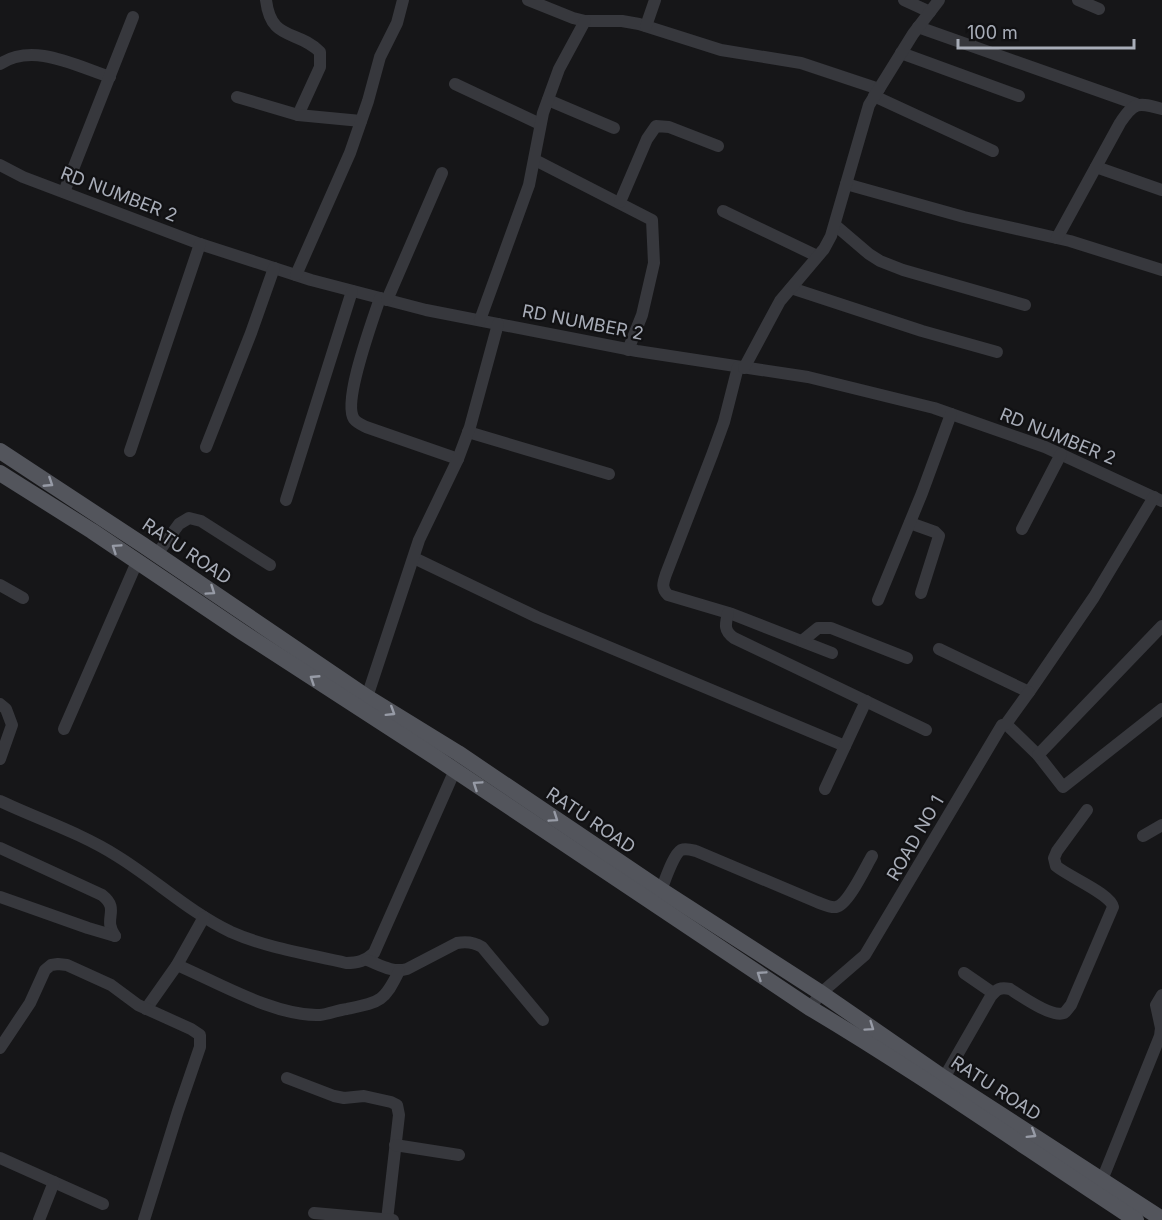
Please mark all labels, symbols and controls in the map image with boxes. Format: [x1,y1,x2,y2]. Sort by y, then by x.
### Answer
scale bar [958,12,1134,50]
text: 100 m [967,22,1018,43]
street label: RD NUMBER 2 [58,162,180,226]
street label: RD NUMBER 2 [521,300,645,344]
street label: RD NUMBER 2 [997,403,1119,469]
one-way arrow [42,476,53,487]
street label: RATU ROAD [139,514,235,588]
one-way arrow [112,543,122,555]
one-way arrow [205,584,216,595]
one-way arrow [309,675,320,686]
one-way arrow [385,704,395,716]
one-way arrow [473,781,484,792]
street label: RATU ROAD [543,783,639,857]
street label: ROAD NO 1 [882,792,948,884]
one-way arrow [547,811,558,822]
one-way arrow [757,971,768,982]
one-way arrow [863,1020,874,1031]
street label: RATU ROAD [947,1051,1045,1125]
one-way arrow [1025,1127,1036,1138]

